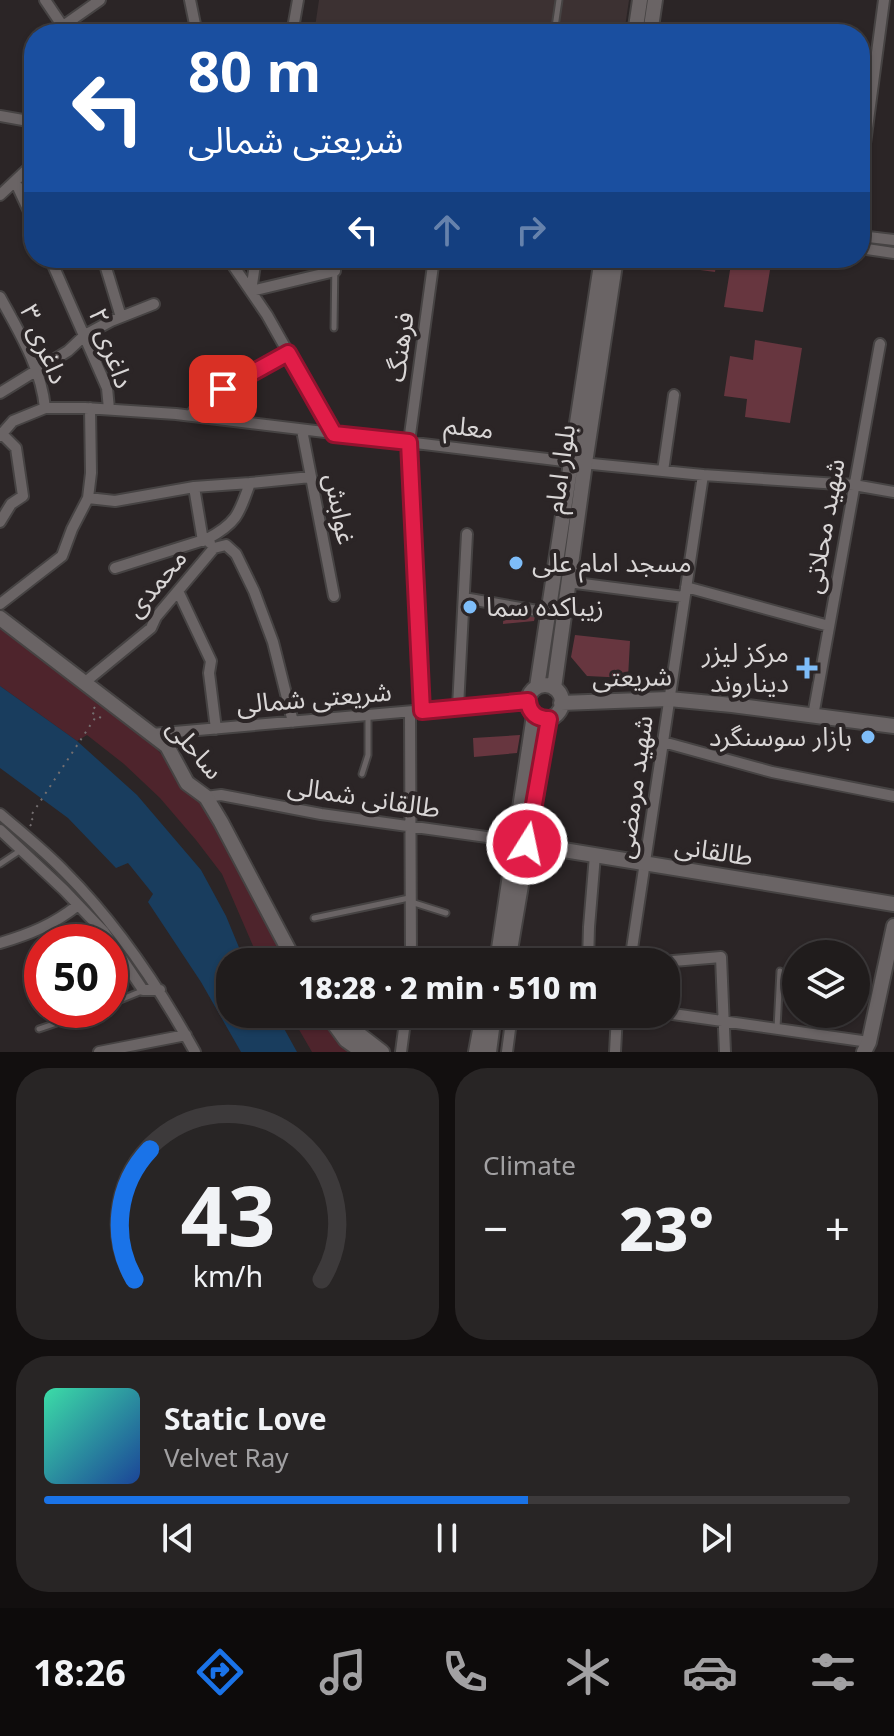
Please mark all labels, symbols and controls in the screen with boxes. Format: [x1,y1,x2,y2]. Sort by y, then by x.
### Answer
text: 80 m [188,32,321,108]
icon: left [56,56,160,160]
text: شریعتی شمالی [188,115,404,164]
icon: left [341,208,385,252]
icon: ahead [425,208,469,252]
icon: right [509,208,553,252]
street label: داغری ۳ [12,298,78,389]
street label: داغری ۲ [81,302,143,393]
street label: فرهنگ [376,310,422,384]
pin [189,355,257,423]
icon: arrive [201,367,245,411]
street label: معلم [442,405,496,450]
street label: بلوار امام [535,422,586,516]
street label: شهید محلاتی [793,455,853,596]
street label: غوابش [316,470,365,547]
street label: محمدی [116,541,194,624]
place label: مسجد امام علی [532,544,692,583]
marker: مسجد امام علی [507,554,525,572]
place label: زیباکده سما [486,588,604,624]
marker: زیباکده سما [461,598,479,616]
place label: مرکز لیزر دیناروند [701,634,789,700]
street label: شریعتی [592,657,672,695]
marker: مرکز لیزر دیناروند [796,657,818,679]
street label: شریعتی شمالی [235,672,393,722]
street label: ساحلی [159,710,232,787]
street label: شهید مرمضی [605,713,661,861]
place label: بازار سوسنگرد [709,718,852,754]
marker: بازار سوسنگرد [859,728,877,746]
street label: طالقانی شمالی [285,766,443,826]
position arrow [485,802,569,886]
street label: طالقانی [673,826,756,874]
speed limit sign: 50 [24,924,128,1028]
map controls [782,940,870,1028]
button: layers [782,940,870,1028]
text: 18:28 · 2 min · 510 m [298,967,598,1008]
text: Climate [483,1147,576,1183]
text: 43 [180,1157,275,1270]
text: 23° [619,1187,714,1269]
text: − [483,1198,508,1258]
text: + [825,1198,850,1258]
text: km/h [192,1256,263,1295]
text: Static Love [164,1398,327,1439]
text: Velvet Ray [164,1439,289,1475]
icon: previous [156,1516,200,1560]
icon: pause [425,1516,469,1560]
icon: next [694,1516,738,1560]
icon: directions [192,1644,248,1700]
icon: music [315,1644,371,1700]
icon: phone [437,1644,493,1700]
icon: climate [560,1644,616,1700]
icon: car [682,1644,738,1700]
icon: filters [805,1644,861,1700]
text: 18:26 [33,1648,126,1697]

